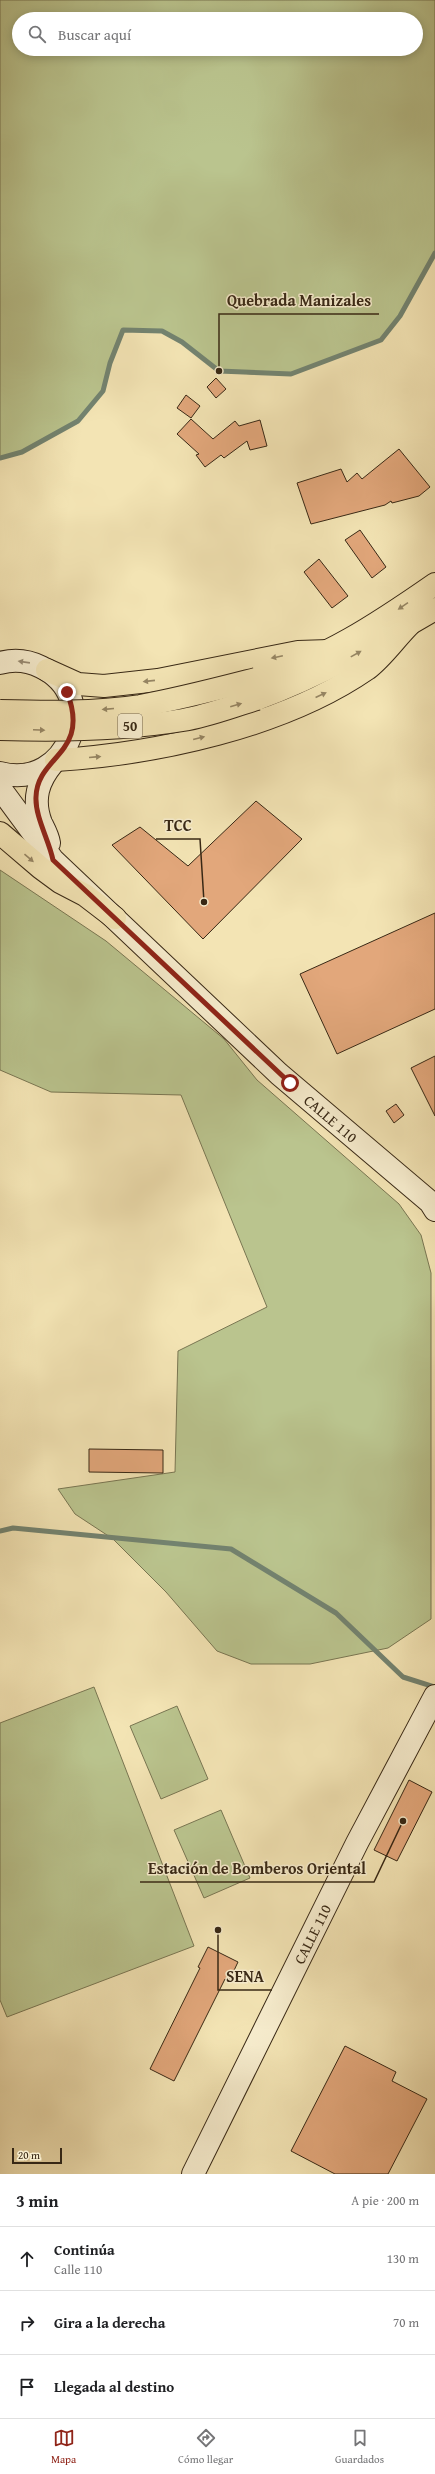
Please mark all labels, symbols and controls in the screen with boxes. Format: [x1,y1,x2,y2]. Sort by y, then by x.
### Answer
search box [12,12,423,56]
icon: search [26,23,48,45]
text: Buscar aquí [58,24,131,45]
callout: Quebrada Manizales [219,286,379,314]
text: Quebrada Manizales [227,288,371,312]
one-way arrow [397,603,409,610]
one-way arrow [350,651,362,658]
one-way arrow [270,654,283,660]
one-way arrow [18,659,30,665]
one-way arrow [143,678,155,684]
route end [58,683,76,701]
one-way arrow [315,692,326,698]
one-way arrow [231,702,243,708]
one-way arrow [102,706,114,712]
road number: 50 [118,714,142,738]
one-way arrow [33,727,45,734]
one-way arrow [192,735,205,741]
one-way arrow [89,754,101,761]
callout: TCC [156,811,200,839]
text: TCC [164,813,192,837]
one-way arrow [24,854,35,863]
route start [281,1074,299,1092]
street label: CALLE 110 [300,1089,362,1147]
callout: Estación de Bomberos Oriental [140,1854,374,1882]
text: Estación de Bomberos Oriental [148,1856,366,1880]
street label: CALLE 110 [288,1900,336,1967]
callout: SENA [218,1962,272,1990]
text: SENA [226,1964,265,1988]
scale bar [12,2146,62,2165]
text: 20 m [18,2147,40,2163]
text: 3 min [16,2188,58,2213]
text: A pie · 200 m [351,2191,419,2210]
text: Continúa [54,2239,115,2260]
icon: ahead [16,2248,38,2270]
text: 130 m [387,2249,419,2268]
text: Calle 110 [54,2260,102,2279]
icon: right [16,2312,38,2334]
text: Gira a la derecha [54,2312,165,2333]
text: 70 m [393,2313,419,2332]
icon: arrive [16,2376,38,2398]
text: Llegada al destino [54,2376,174,2397]
tab: Mapa [51,2427,76,2467]
tab: Cómo llegar [178,2427,233,2467]
tab: Guardados [335,2427,384,2467]

